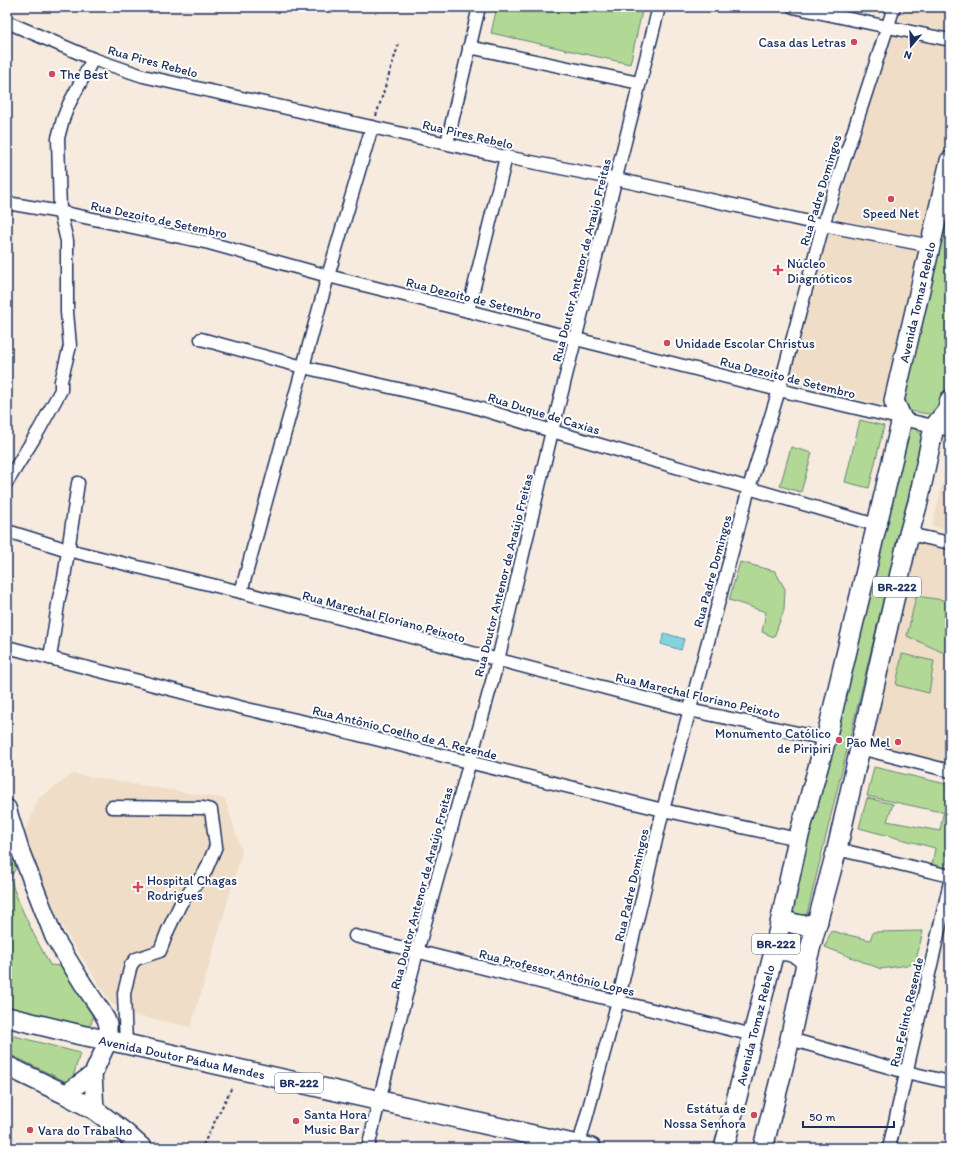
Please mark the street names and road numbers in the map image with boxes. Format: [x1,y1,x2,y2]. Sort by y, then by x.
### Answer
street label: Rua Pires Rebelo [106,42,200,81]
street label: Rua Pires Rebelo [421,117,515,152]
street label: Rua Padre Domingos [796,133,845,248]
street label: Rua Doutor Antenor de Araújo Freitas [549,157,614,363]
street label: Rua Dezoito de Setembro [89,198,229,241]
street label: Avenida Tomaz Rebelo [896,240,939,364]
street label: Rua Dezoito de Setembro [405,274,543,323]
street label: Rua Dezoito de Setembro [719,353,857,402]
street label: Rua Duque de Caxias [486,389,602,438]
street label: Rua Doutor Antenor de Araújo Freitas [471,472,536,678]
street label: Rua Padre Domingos [690,513,735,629]
road number: BR-222 [873,577,921,597]
street label: Rua Marechal Floriano Peixoto [301,587,467,646]
street label: Rua Marechal Floriano Peixoto [614,669,782,722]
street label: Rua Antônio Coelho de A. Rezende [311,702,499,763]
street label: Rua Doutor Antenor de Araújo Freitas [387,785,456,991]
street label: Rua Padre Domingos [611,827,652,943]
road number: BR-222 [752,934,800,954]
street label: Rua Professor Antônio Lopes [478,946,636,999]
street label: Rua Felinto Resende [887,956,926,1068]
street label: Avenida Tomaz Rebelo [733,963,778,1087]
street label: Avenida Doutor Pádua Mendes [97,1033,266,1082]
road number: BR-222 [275,1073,323,1093]

